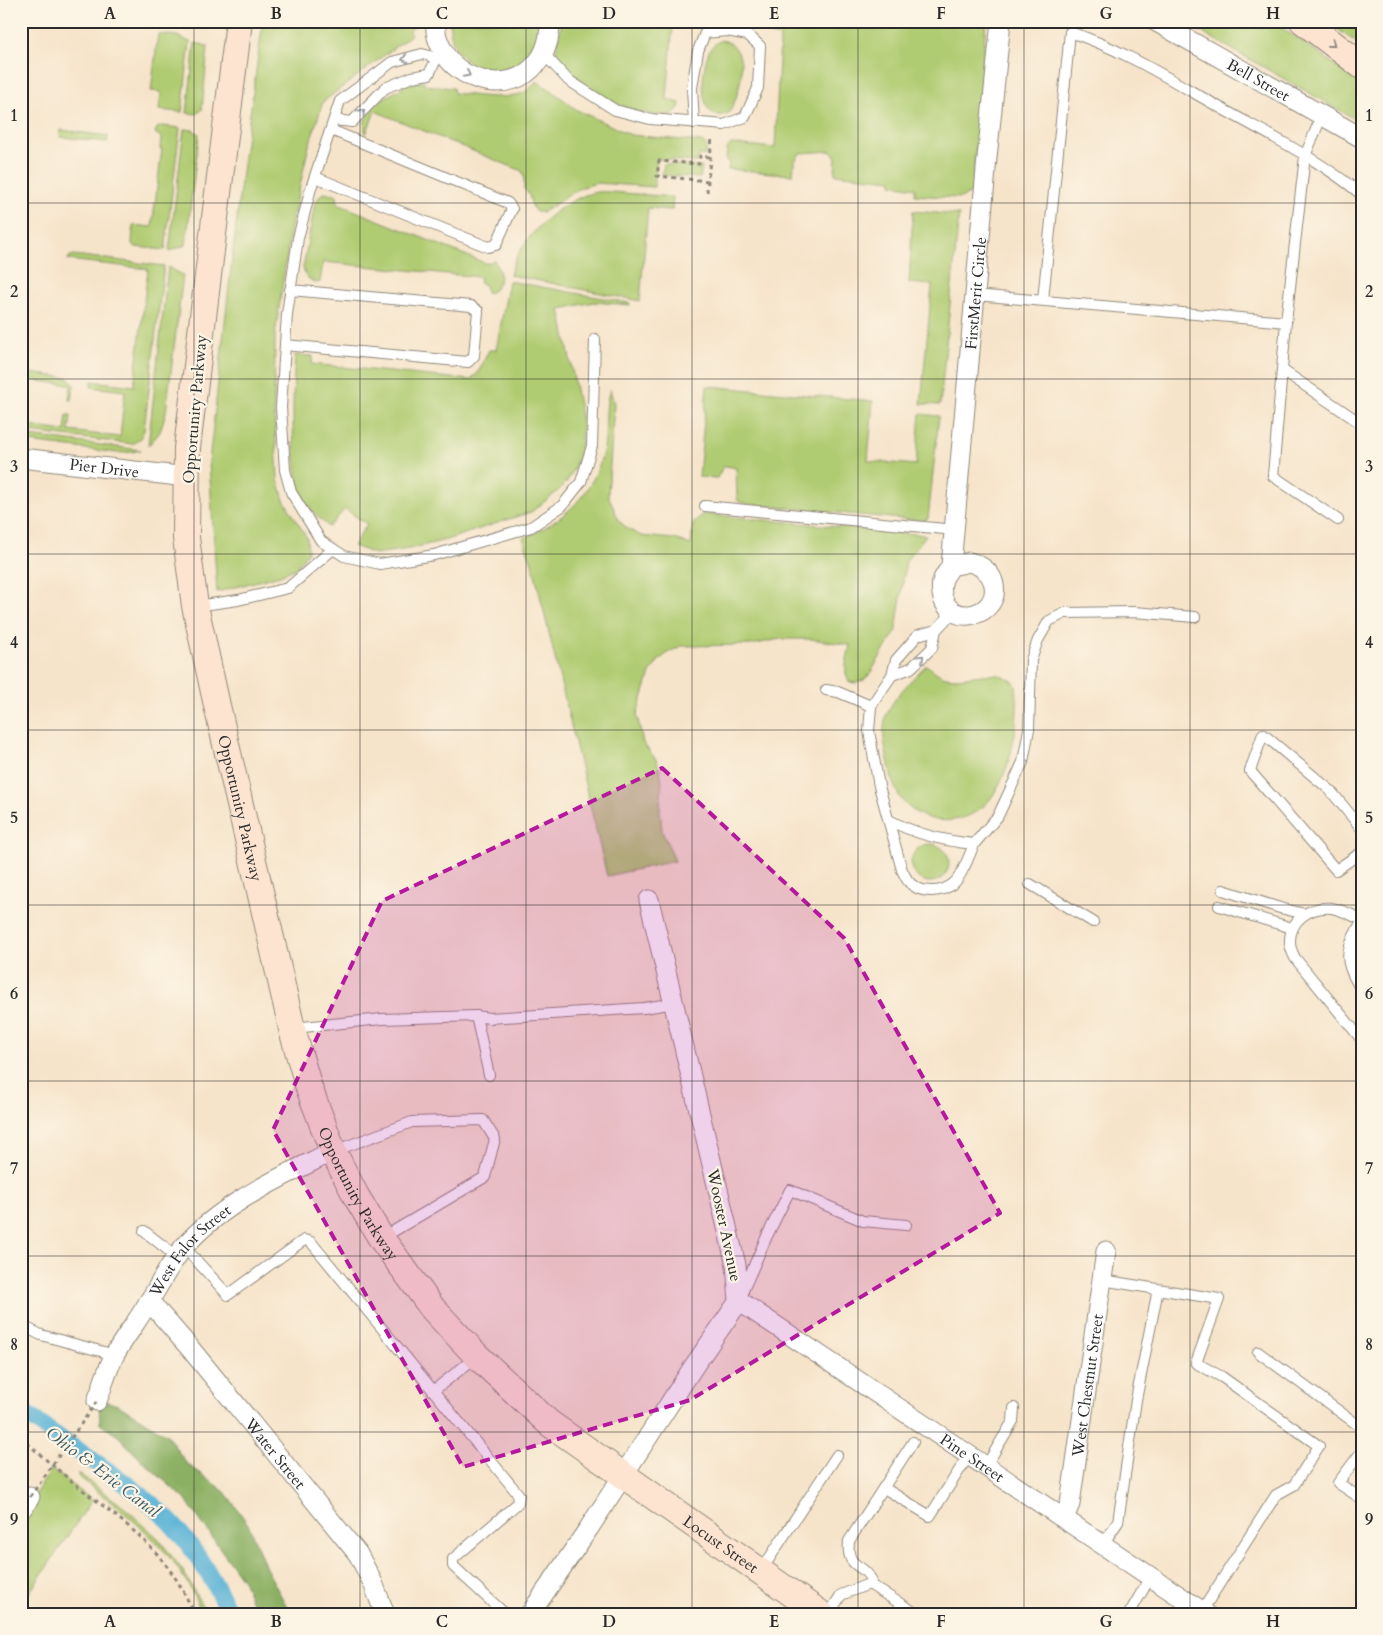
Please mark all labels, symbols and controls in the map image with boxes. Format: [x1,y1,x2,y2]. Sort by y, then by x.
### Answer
text: A [104,3,116,25]
text: B [270,3,282,25]
text: C [436,3,448,25]
text: D [602,3,616,25]
text: E [769,3,779,25]
text: F [936,3,946,25]
text: G [1099,3,1113,25]
text: H [1266,3,1280,25]
one-way arrow [1326,38,1335,46]
one-way arrow [401,53,410,63]
street label: Bell Street [1223,54,1294,107]
one-way arrow [462,68,471,78]
text: 1 [10,105,18,127]
text: 1 [1365,105,1373,127]
one-way arrow [356,108,365,117]
street label: FirstMerit Circle [960,236,992,350]
text: 2 [10,281,18,303]
text: 2 [1365,281,1373,303]
street label: Opportunity Parkway [178,333,213,485]
street label: Pier Drive [68,454,140,483]
text: 3 [10,456,18,478]
text: 3 [1365,456,1373,478]
text: 4 [10,632,18,654]
text: 4 [1365,632,1373,654]
one-way arrow [915,655,924,664]
street label: Opportunity Parkway [212,733,268,884]
text: 5 [10,807,18,829]
text: 5 [1365,807,1373,829]
text: 6 [10,983,18,1005]
text: 6 [1365,983,1373,1005]
street label: Opportunity Parkway [313,1124,404,1266]
text: 7 [10,1158,18,1180]
text: 7 [1365,1158,1373,1180]
street label: Wooster Avenue [701,1166,747,1284]
street label: West Falor Street [144,1199,236,1302]
street label: West Chestnut Street [1067,1313,1109,1459]
text: 8 [10,1334,18,1356]
text: 8 [1365,1334,1373,1356]
street label: Water Street [239,1413,310,1494]
water label: Ohio & Erie Canal [40,1421,166,1524]
street label: Pine Street [935,1429,1008,1488]
text: 9 [10,1509,18,1531]
text: 9 [1365,1509,1373,1531]
street label: Locust Street [678,1510,763,1579]
text: A [104,1611,116,1633]
text: B [270,1611,282,1633]
text: C [436,1611,448,1633]
text: D [602,1611,616,1633]
text: E [769,1611,779,1633]
text: F [936,1611,946,1633]
text: G [1099,1611,1113,1633]
text: H [1266,1611,1280,1633]

